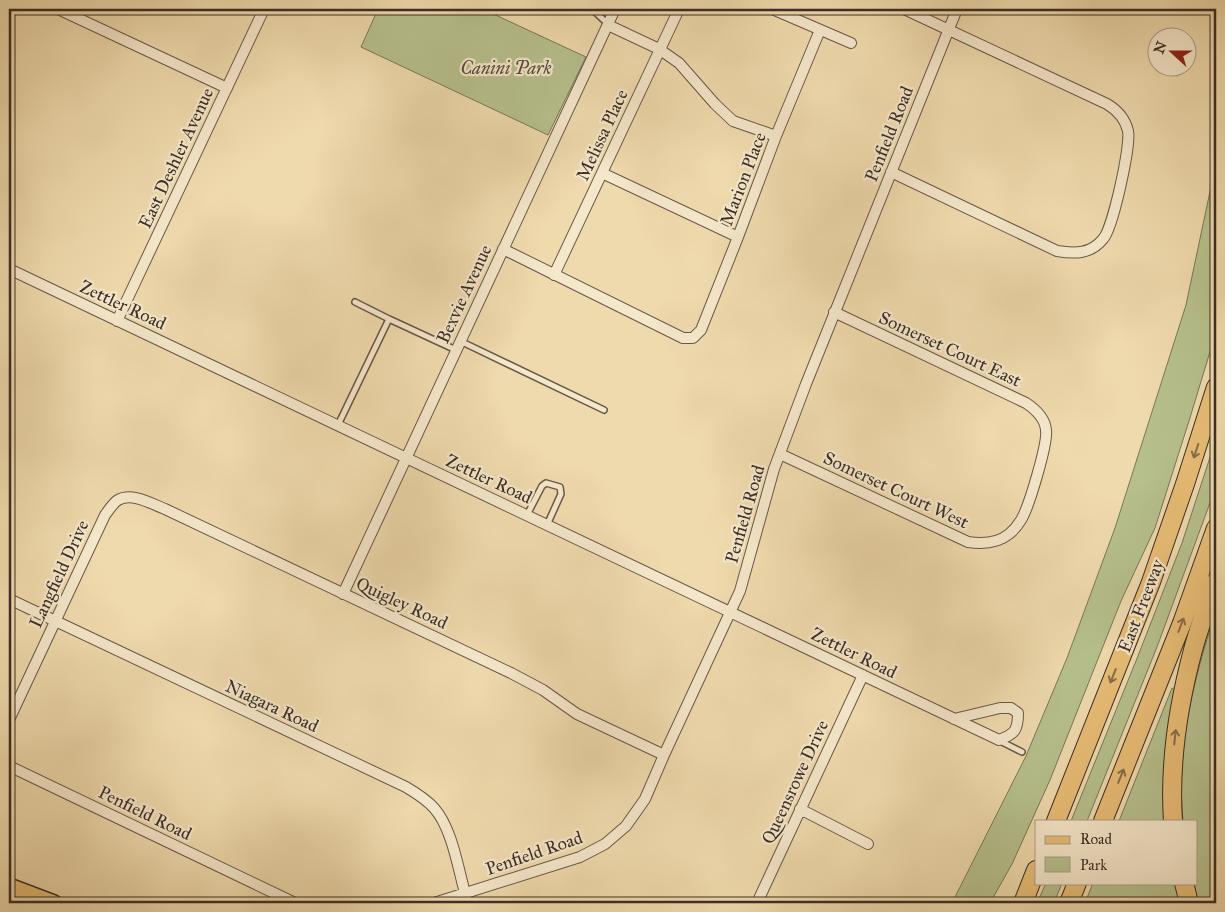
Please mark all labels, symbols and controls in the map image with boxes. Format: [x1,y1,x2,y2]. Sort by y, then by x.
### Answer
north arrow [1148,28,1198,78]
text: N [1150,39,1170,56]
park label: Canini Park [460,57,552,79]
street label: Penfield Road [860,83,918,185]
street label: East Deshler Avenue [134,84,218,232]
street label: Melissa Place [571,86,633,184]
street label: Marion Place [715,129,771,229]
street label: Bexvie Avenue [432,241,496,347]
street label: Zettler Road [76,275,170,335]
street label: Somerset Court East [875,306,1025,392]
one-way arrow [1191,442,1201,458]
street label: Somerset Court West [820,447,973,534]
street label: Zettler Road [442,449,536,509]
street label: Penfield Road [720,462,770,566]
street label: Langfield Drive [24,517,94,632]
street label: East Freeway [1113,556,1169,656]
street label: Quigley Road [352,572,451,635]
one-way arrow [1177,617,1186,633]
street label: Zettler Road [807,623,901,683]
one-way arrow [1108,668,1118,683]
street label: Niagara Road [221,675,322,738]
street label: Queensrowe Drive [757,717,833,847]
one-way arrow [1170,729,1180,745]
one-way arrow [1117,768,1126,784]
street label: Penfield Road [95,781,195,845]
legend [1035,820,1198,884]
street label: Penfield Road [483,826,585,880]
text: Road [1080,830,1112,848]
text: Park [1080,856,1107,874]

